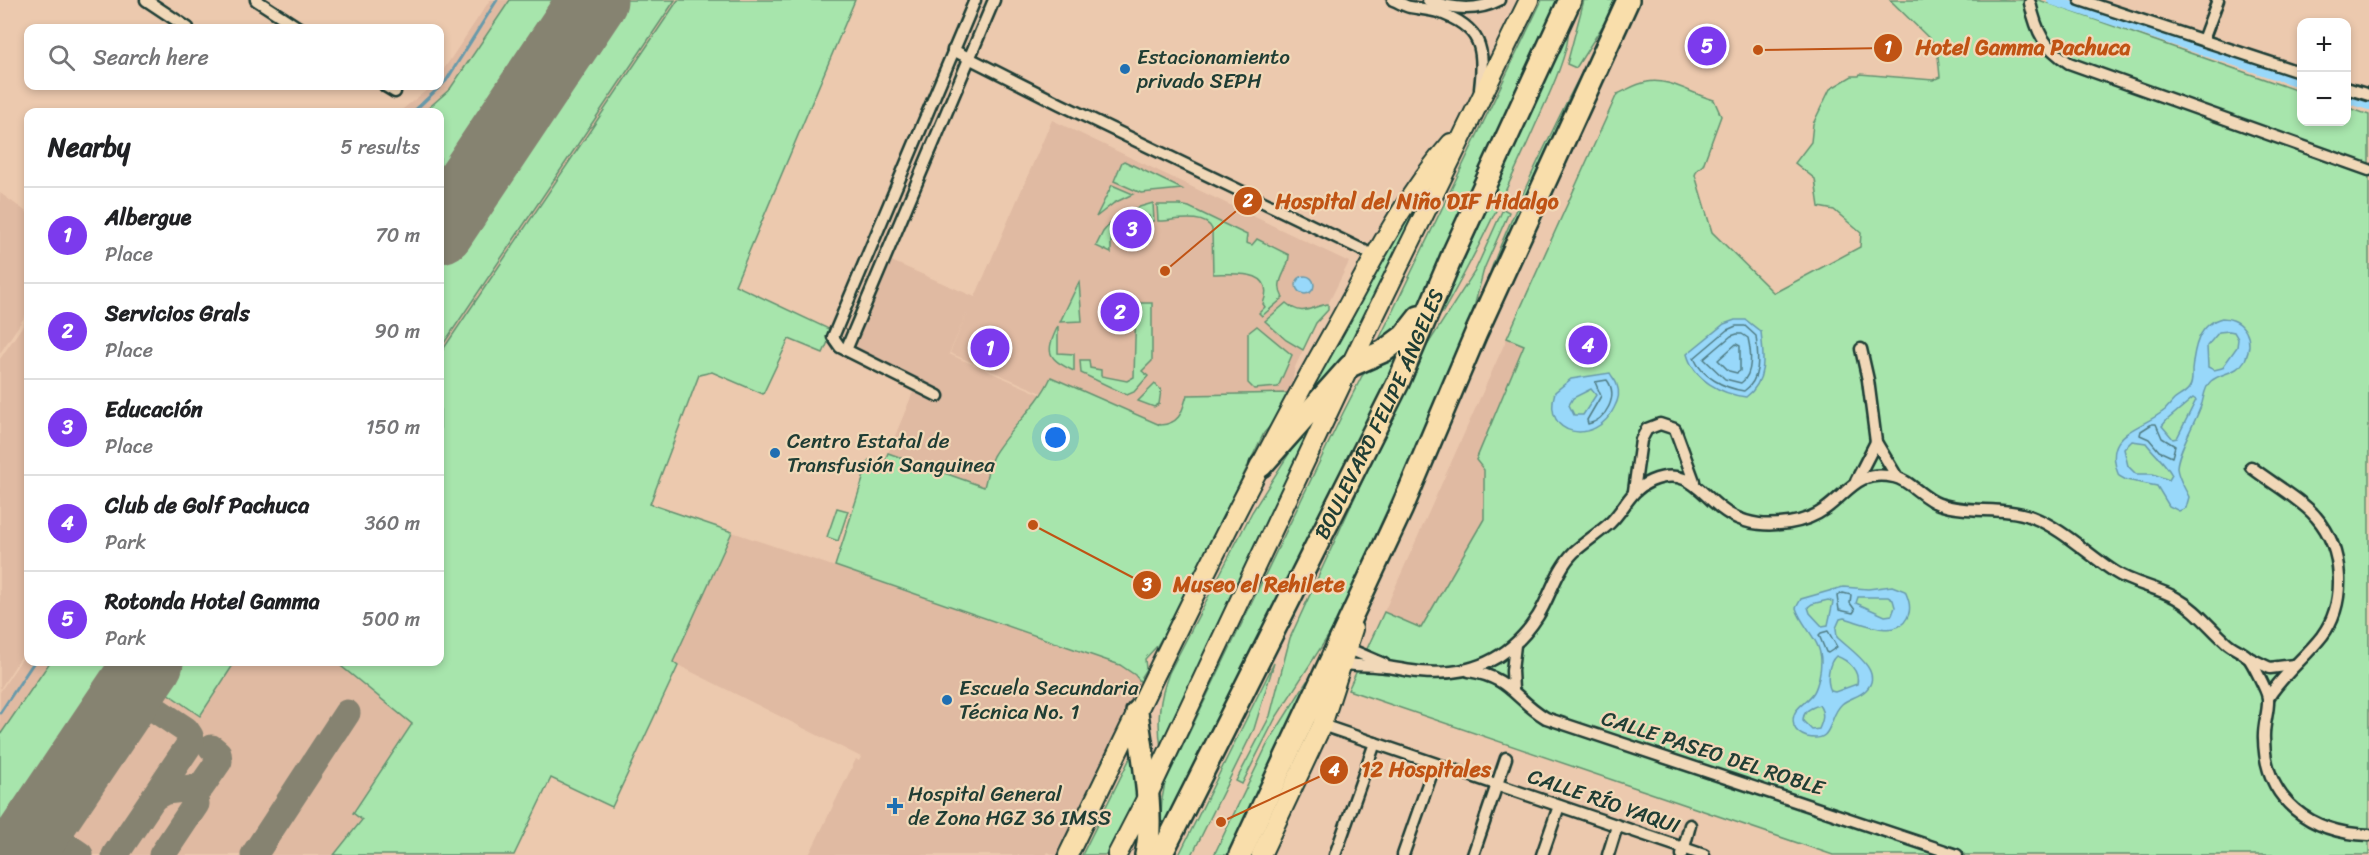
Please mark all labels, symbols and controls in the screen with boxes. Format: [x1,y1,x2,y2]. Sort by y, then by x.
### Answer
map controls [2297,18,2351,126]
button: + [2297,18,2351,72]
search box [24,24,444,90]
pin: 5 [1688,24,1726,68]
callout: Hotel Gamma Pachuca [1873,28,2143,68]
text: Hotel Gamma Pachuca [1915,28,2130,67]
text: 1 [1884,32,1892,64]
text: Search here [93,38,209,77]
place label: Estacionamiento privado SEPH [1136,38,1290,100]
icon: search [45,41,78,74]
marker: Estacionamiento privado SEPH [1118,62,1132,76]
button: − [2297,72,2351,126]
text: Nearby [48,124,130,170]
text: 5 results [341,130,420,165]
callout: Hospital del Niño DIF Hidalgo [1233,181,1570,221]
text: Hospital del Niño DIF Hidalgo [1274,182,1559,221]
text: 2 [1242,185,1254,217]
text: Albergue [105,198,191,237]
pin: 3 [1112,206,1152,252]
text: 1 [63,218,72,253]
text: 70 m [375,218,420,253]
text: Place [105,237,153,272]
street label: BOULEVARD FELIPE ÁNGELES [1303,283,1455,546]
pin: 2 [1100,290,1140,334]
text: Servicios Grals [105,294,250,333]
text: 2 [62,314,73,349]
text: 90 m [375,314,420,349]
pin: 4 [1568,322,1608,368]
pin: 1 [970,326,1010,370]
text: Place [105,333,153,368]
text: Educación [105,390,203,429]
text: 3 [62,410,73,445]
text: 150 m [366,410,420,445]
place label: Centro Estatal de Transfusión Sanguinea [787,422,995,484]
your location [1041,423,1070,452]
text: Place [105,429,153,464]
marker: Centro Estatal de Transfusión Sanguinea [768,446,782,460]
text: Club de Golf Pachuca [105,486,309,525]
text: 4 [61,506,74,541]
text: 360 m [364,506,420,541]
text: Park [105,525,146,560]
callout: Museo el Rehilete [1132,565,1356,605]
text: Museo el Rehilete [1172,565,1346,604]
text: 3 [1141,569,1152,601]
text: Rotonda Hotel Gamma [105,582,320,621]
text: 5 [61,602,74,637]
text: 500 m [362,602,420,637]
text: Park [105,621,146,656]
place label: Escuela Secundaria Técnica No. 1 [959,669,1139,731]
marker: Escuela Secundaria Técnica No. 1 [940,693,954,707]
street label: CALLE PASEO DEL ROBLE [1597,699,1831,807]
callout: 12 Hospitales [1319,750,1503,790]
text: 12 Hospitales [1361,750,1492,789]
text: 4 [1327,754,1340,786]
street label: CALLE RÍO YAQUI [1523,757,1686,845]
place label: Hospital General de Zona HGZ 36 IMSS [908,775,1111,837]
marker: Hospital General de Zona HGZ 36 IMSS [886,797,904,815]

